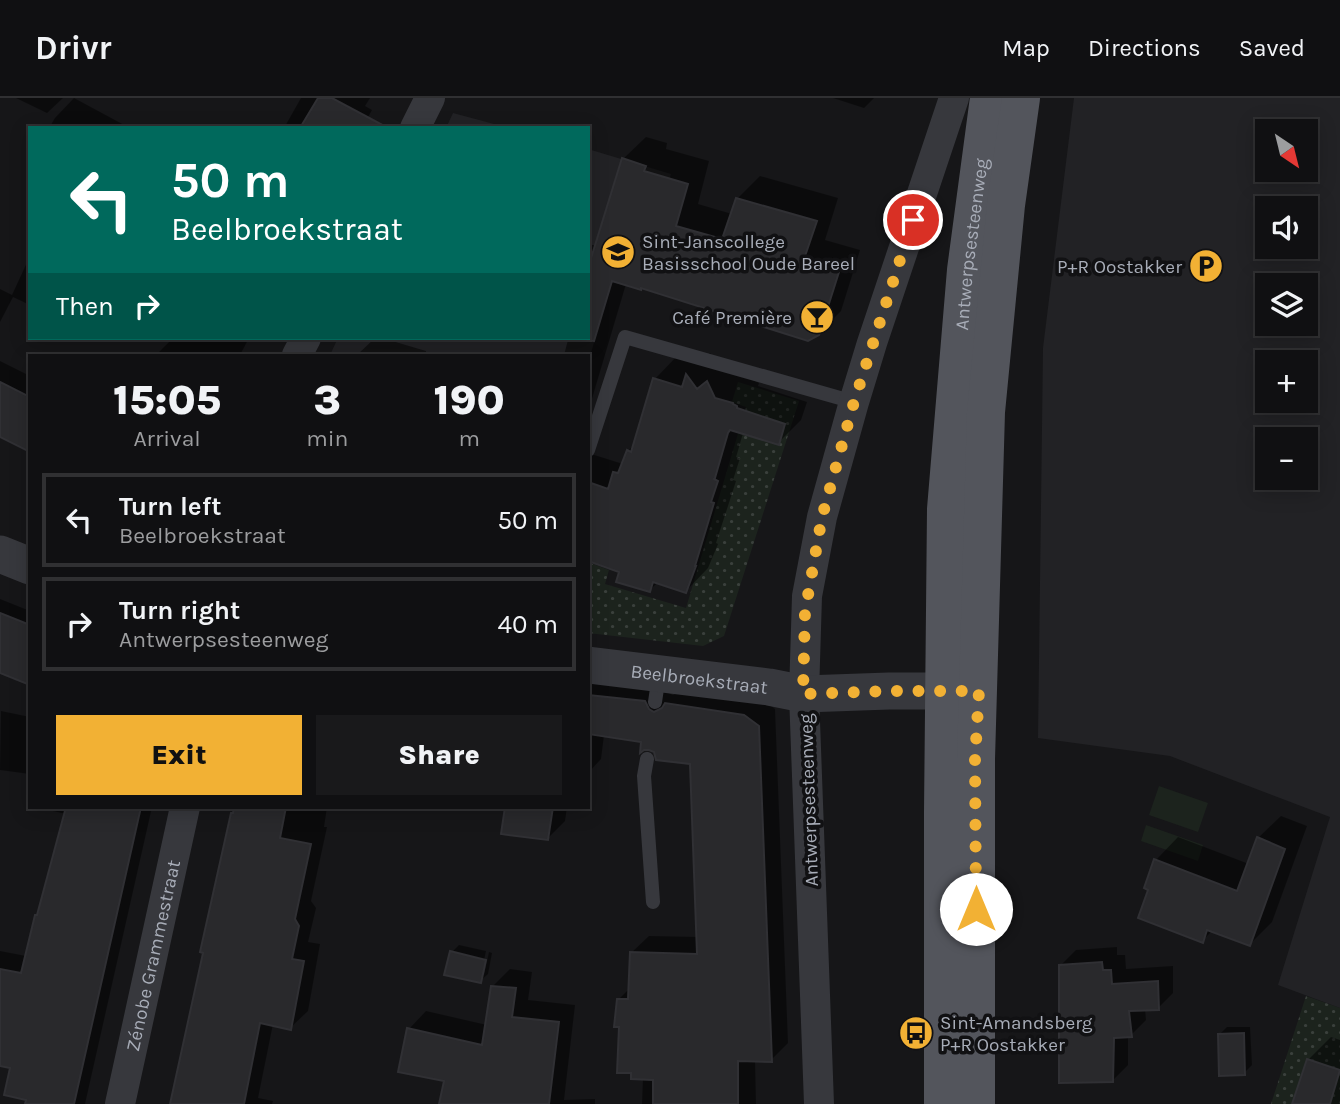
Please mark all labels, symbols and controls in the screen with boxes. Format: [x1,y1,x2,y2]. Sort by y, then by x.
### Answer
text: Drivr [35,29,112,67]
text: Map [1002,34,1050,62]
text: Directions [1088,34,1201,62]
text: Saved [1239,34,1305,62]
north arrow [1255,119,1318,182]
map controls [1255,119,1318,490]
text: 50 m [171,152,289,209]
icon: left [56,154,147,245]
street label: Antwerpsesteenweg [951,157,993,331]
pin [883,190,943,250]
button: sound [1255,196,1318,259]
icon: arrive [894,201,932,239]
text: Beelbroekstraat [171,211,403,248]
place label: Sint-Janscollege Basisschool Oude Bareel [642,231,855,275]
school or university icon: Sint-Janscollege Basisschool Oude Bareel [599,233,637,271]
parking icon: P+R Oostakker [1187,247,1225,285]
place label: P+R Oostakker [1057,256,1182,278]
button: layers [1255,273,1318,336]
icon: right [128,287,166,325]
text: Then [56,291,114,322]
bar icon: Café Première [798,298,836,336]
place label: Café Première [672,307,792,329]
button: + [1255,350,1318,413]
text: 15:05 [113,375,221,425]
text: 3 [314,375,341,425]
text: 190 [434,375,505,425]
text: Arrival [133,425,201,452]
text: min [306,425,348,452]
text: m [458,425,480,452]
button: − [1255,427,1318,490]
text: Turn left [119,491,221,522]
icon: left [60,501,98,539]
text: 50 m [497,505,558,536]
text: Beelbroekstraat [119,522,286,549]
text: Turn right [119,595,240,626]
icon: right [60,605,98,643]
text: 40 m [498,609,558,640]
text: Antwerpsesteenweg [119,626,329,653]
street label: Beelbroekstraat [629,660,769,699]
street label: Antwerpsesteenweg [795,713,823,887]
button: Exit [56,715,302,795]
button: Share [316,715,562,795]
street label: Zénobe Grammestraat [122,858,185,1054]
position arrow [939,872,1013,946]
place label: Sint-Amandsberg P+R Oostakker [940,1012,1093,1056]
bus stop icon: Sint-Amandsberg P+R Oostakker [897,1014,935,1052]

